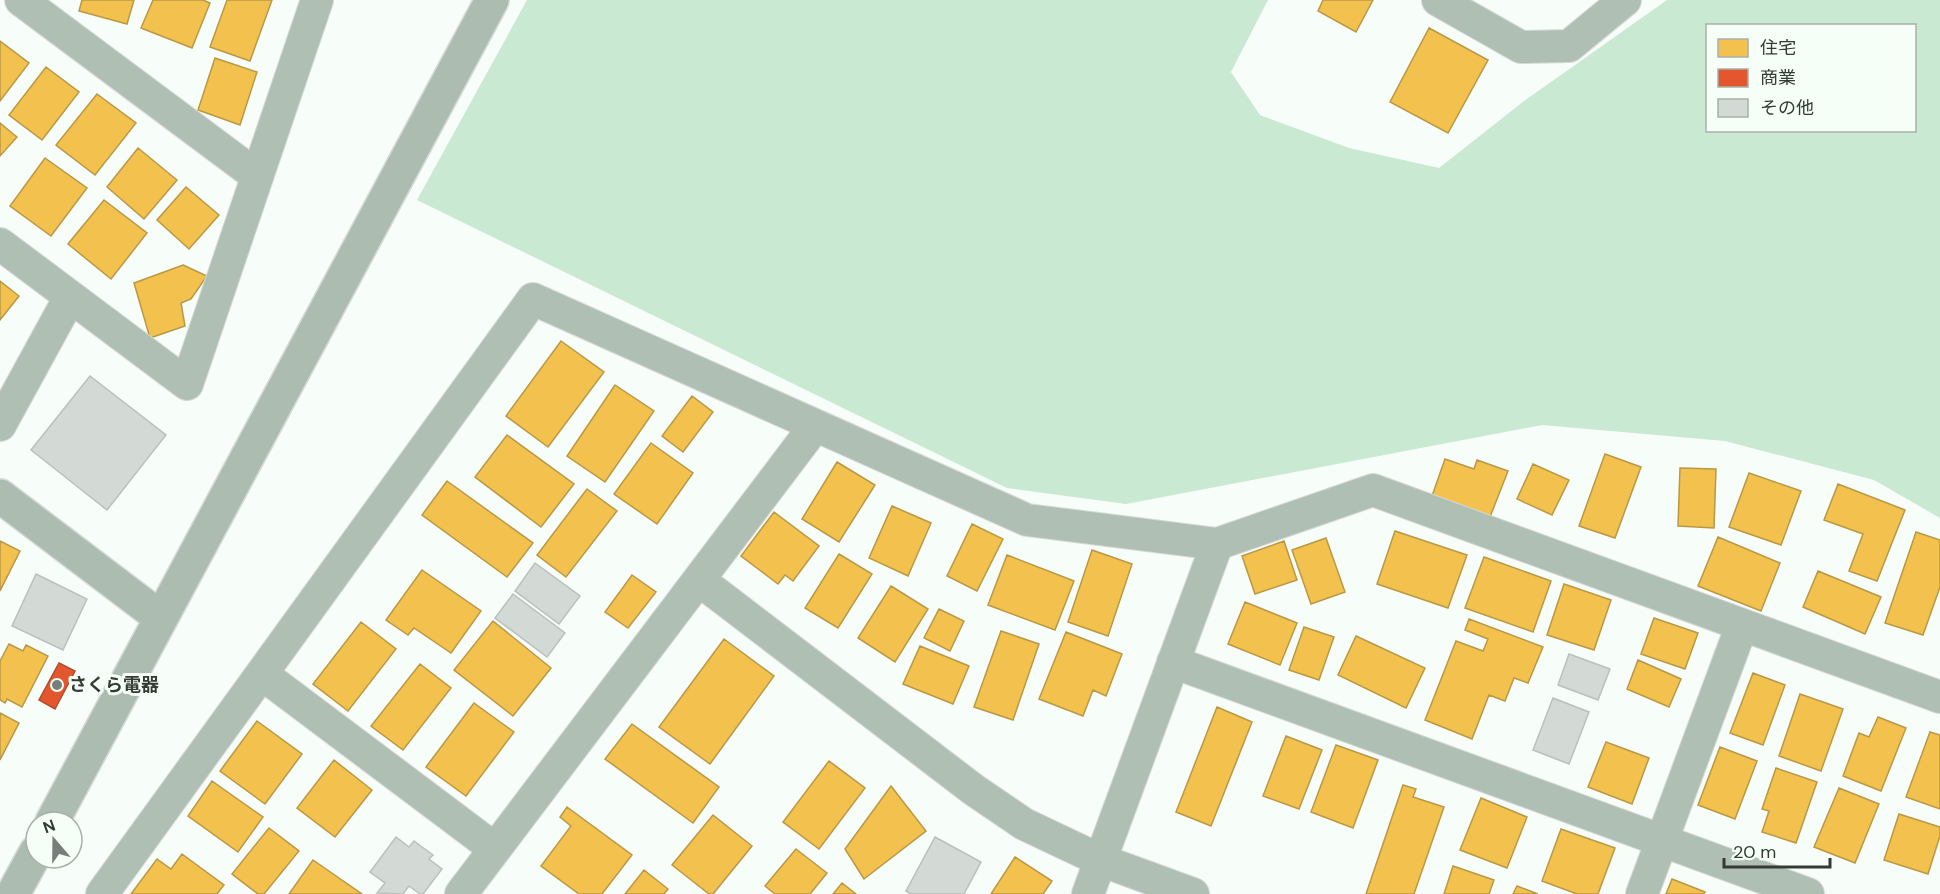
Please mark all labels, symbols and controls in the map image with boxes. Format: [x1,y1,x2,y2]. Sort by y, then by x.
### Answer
legend [1706,24,1916,132]
text: 住宅 [1760,36,1796,60]
text: 商業 [1760,66,1796,90]
text: その他 [1760,96,1814,120]
place label: さくら電器 [69,673,159,697]
marker: さくら電器 [50,678,64,692]
north arrow [24,810,84,870]
text: N [40,815,58,838]
scale bar [1724,831,1830,869]
text: 20 m [1733,840,1776,864]

